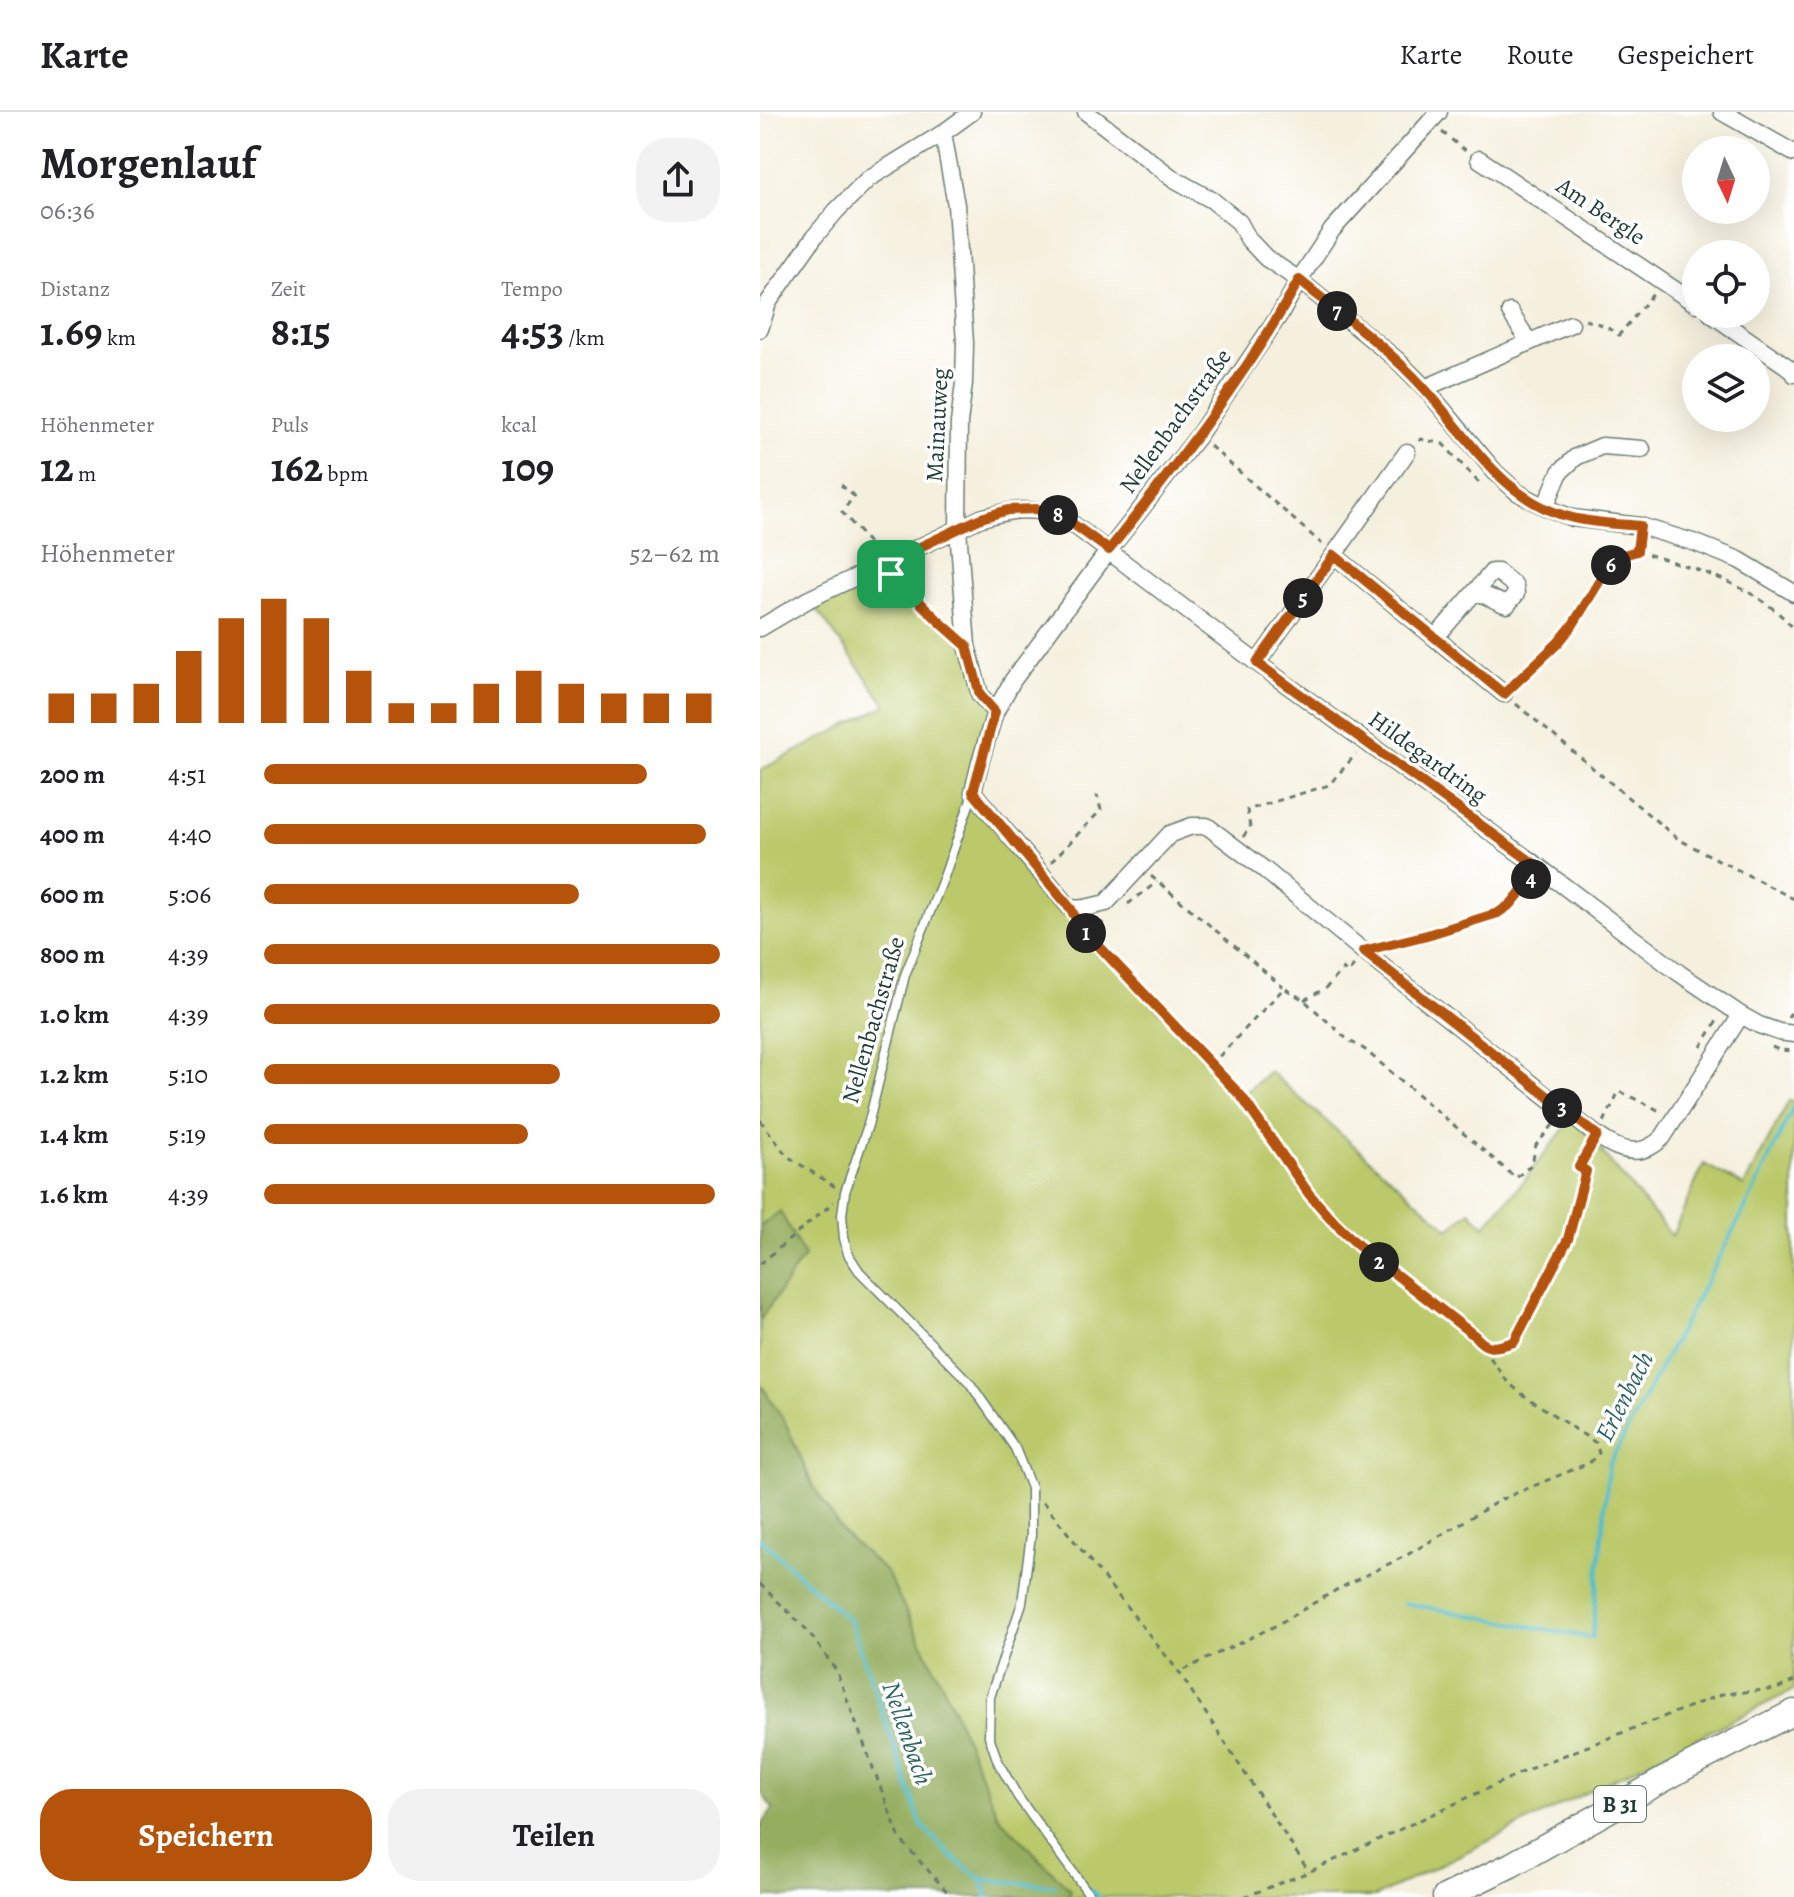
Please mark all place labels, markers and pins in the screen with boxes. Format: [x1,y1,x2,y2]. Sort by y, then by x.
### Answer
pin: 7 [1317,291,1357,331]
pin: 8 [1038,495,1078,535]
pin [857,540,925,608]
pin: 6 [1591,545,1631,585]
pin: 5 [1283,578,1323,618]
pin: 4 [1511,859,1551,899]
pin: 1 [1066,913,1106,953]
pin: 3 [1542,1088,1582,1128]
pin: 2 [1359,1242,1399,1282]

